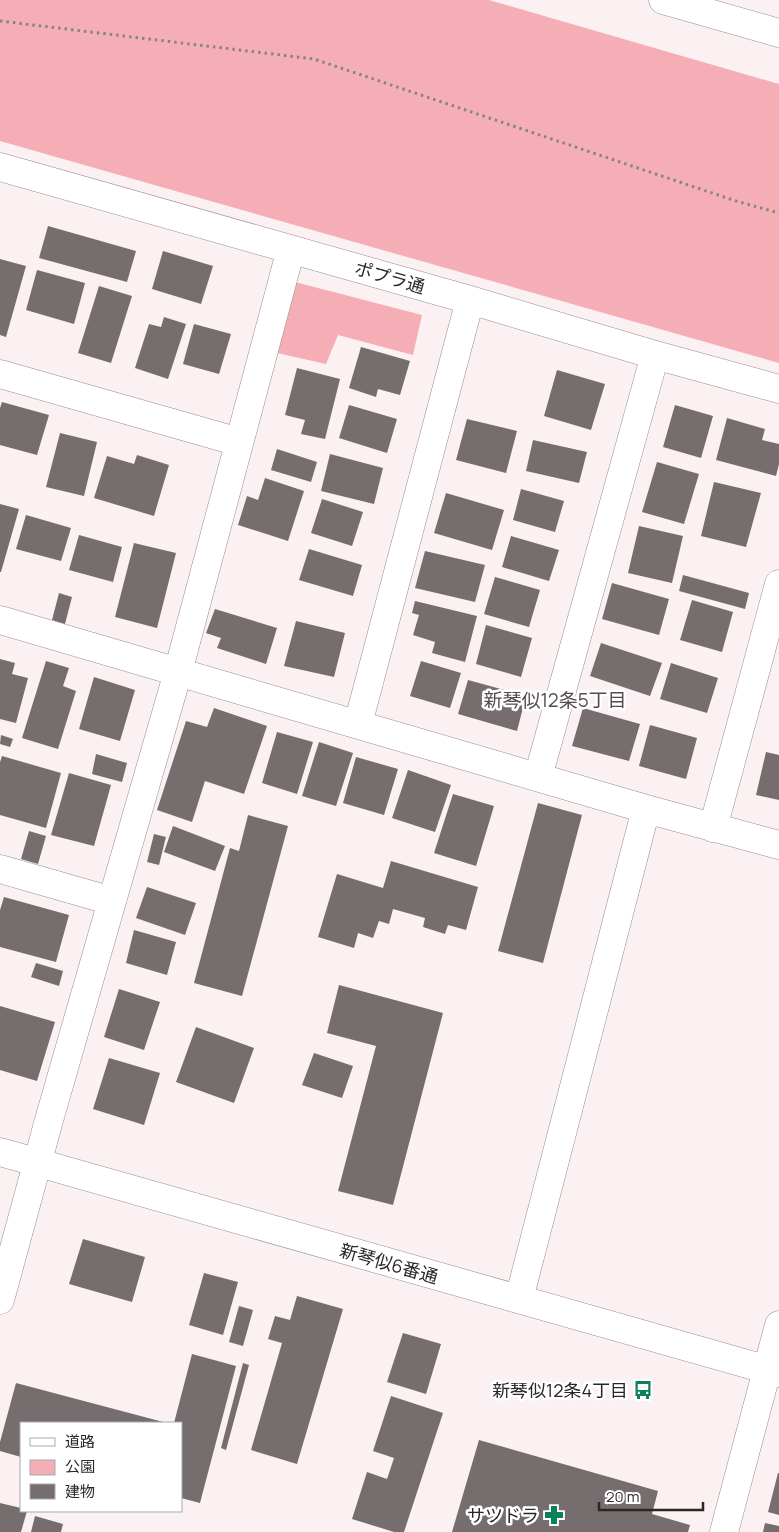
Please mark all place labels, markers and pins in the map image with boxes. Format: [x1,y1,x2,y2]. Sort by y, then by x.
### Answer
place label: 新琴似12条4丁目 [492,1378,628,1402]
bus stop icon: 新琴似12条4丁目 [632,1379,654,1401]
place label: サツドラ [467,1503,539,1527]
pharmacy icon: サツドラ [543,1504,565,1526]

